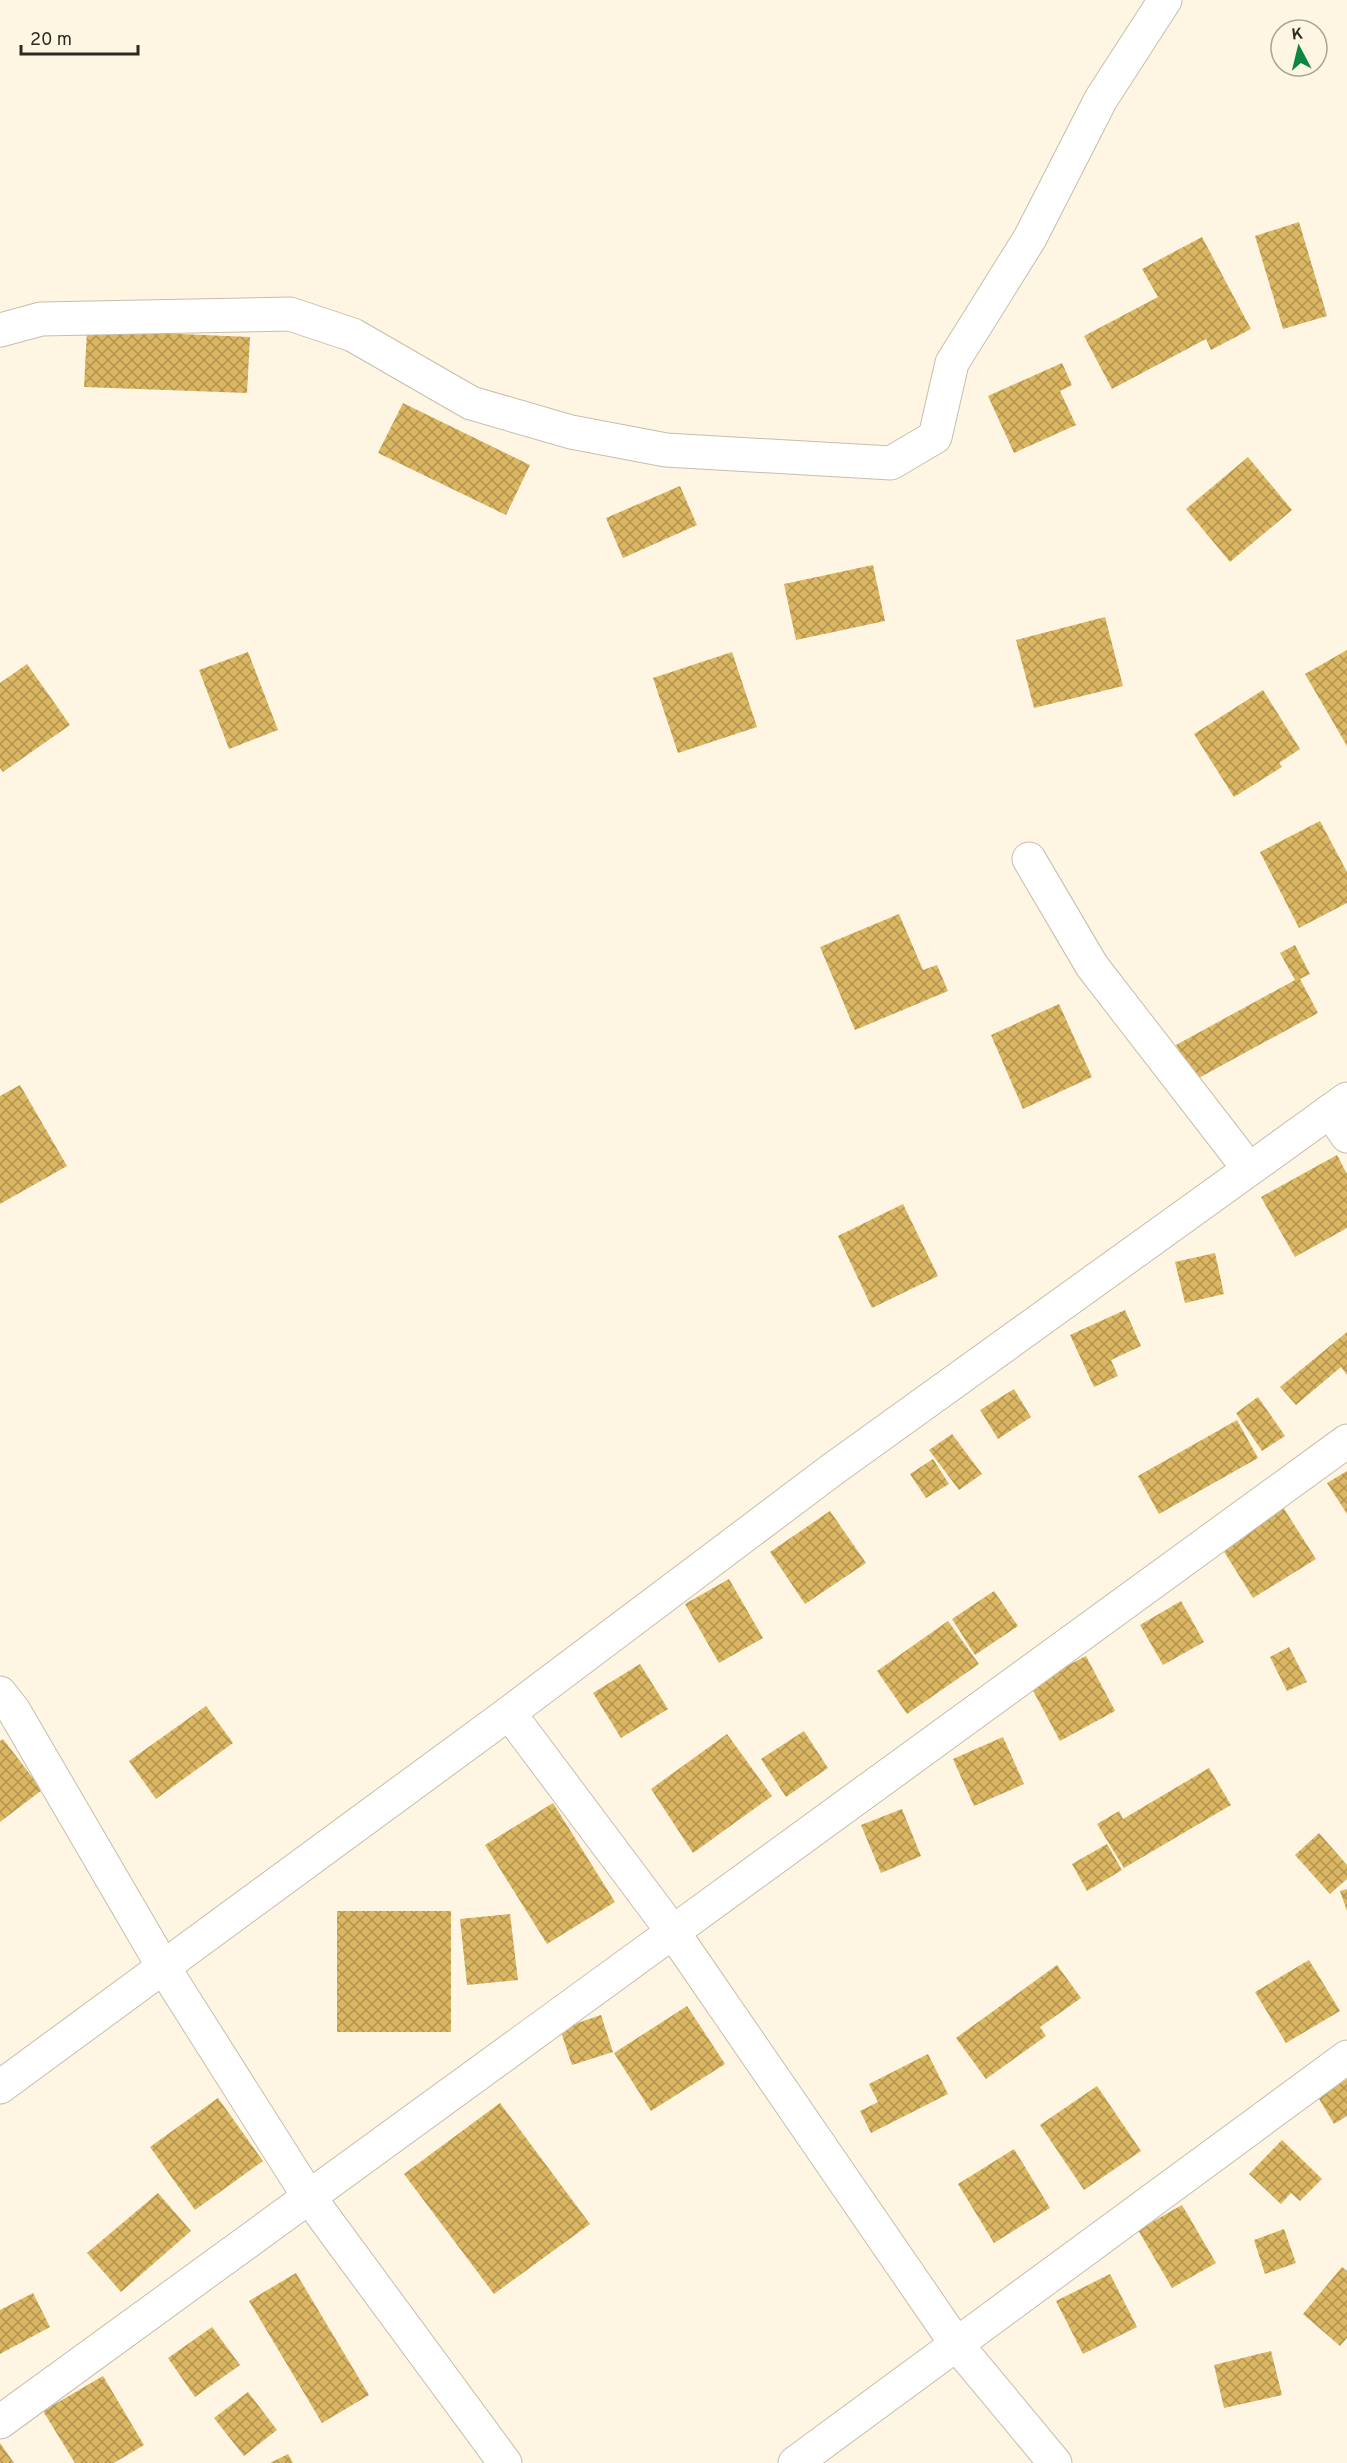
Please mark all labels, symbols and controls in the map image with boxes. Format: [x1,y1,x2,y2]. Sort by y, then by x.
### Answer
scale bar [21,18,138,56]
north arrow [1269,18,1329,78]
text: K [1291,24,1304,46]
text: 20 m [30,29,72,52]

